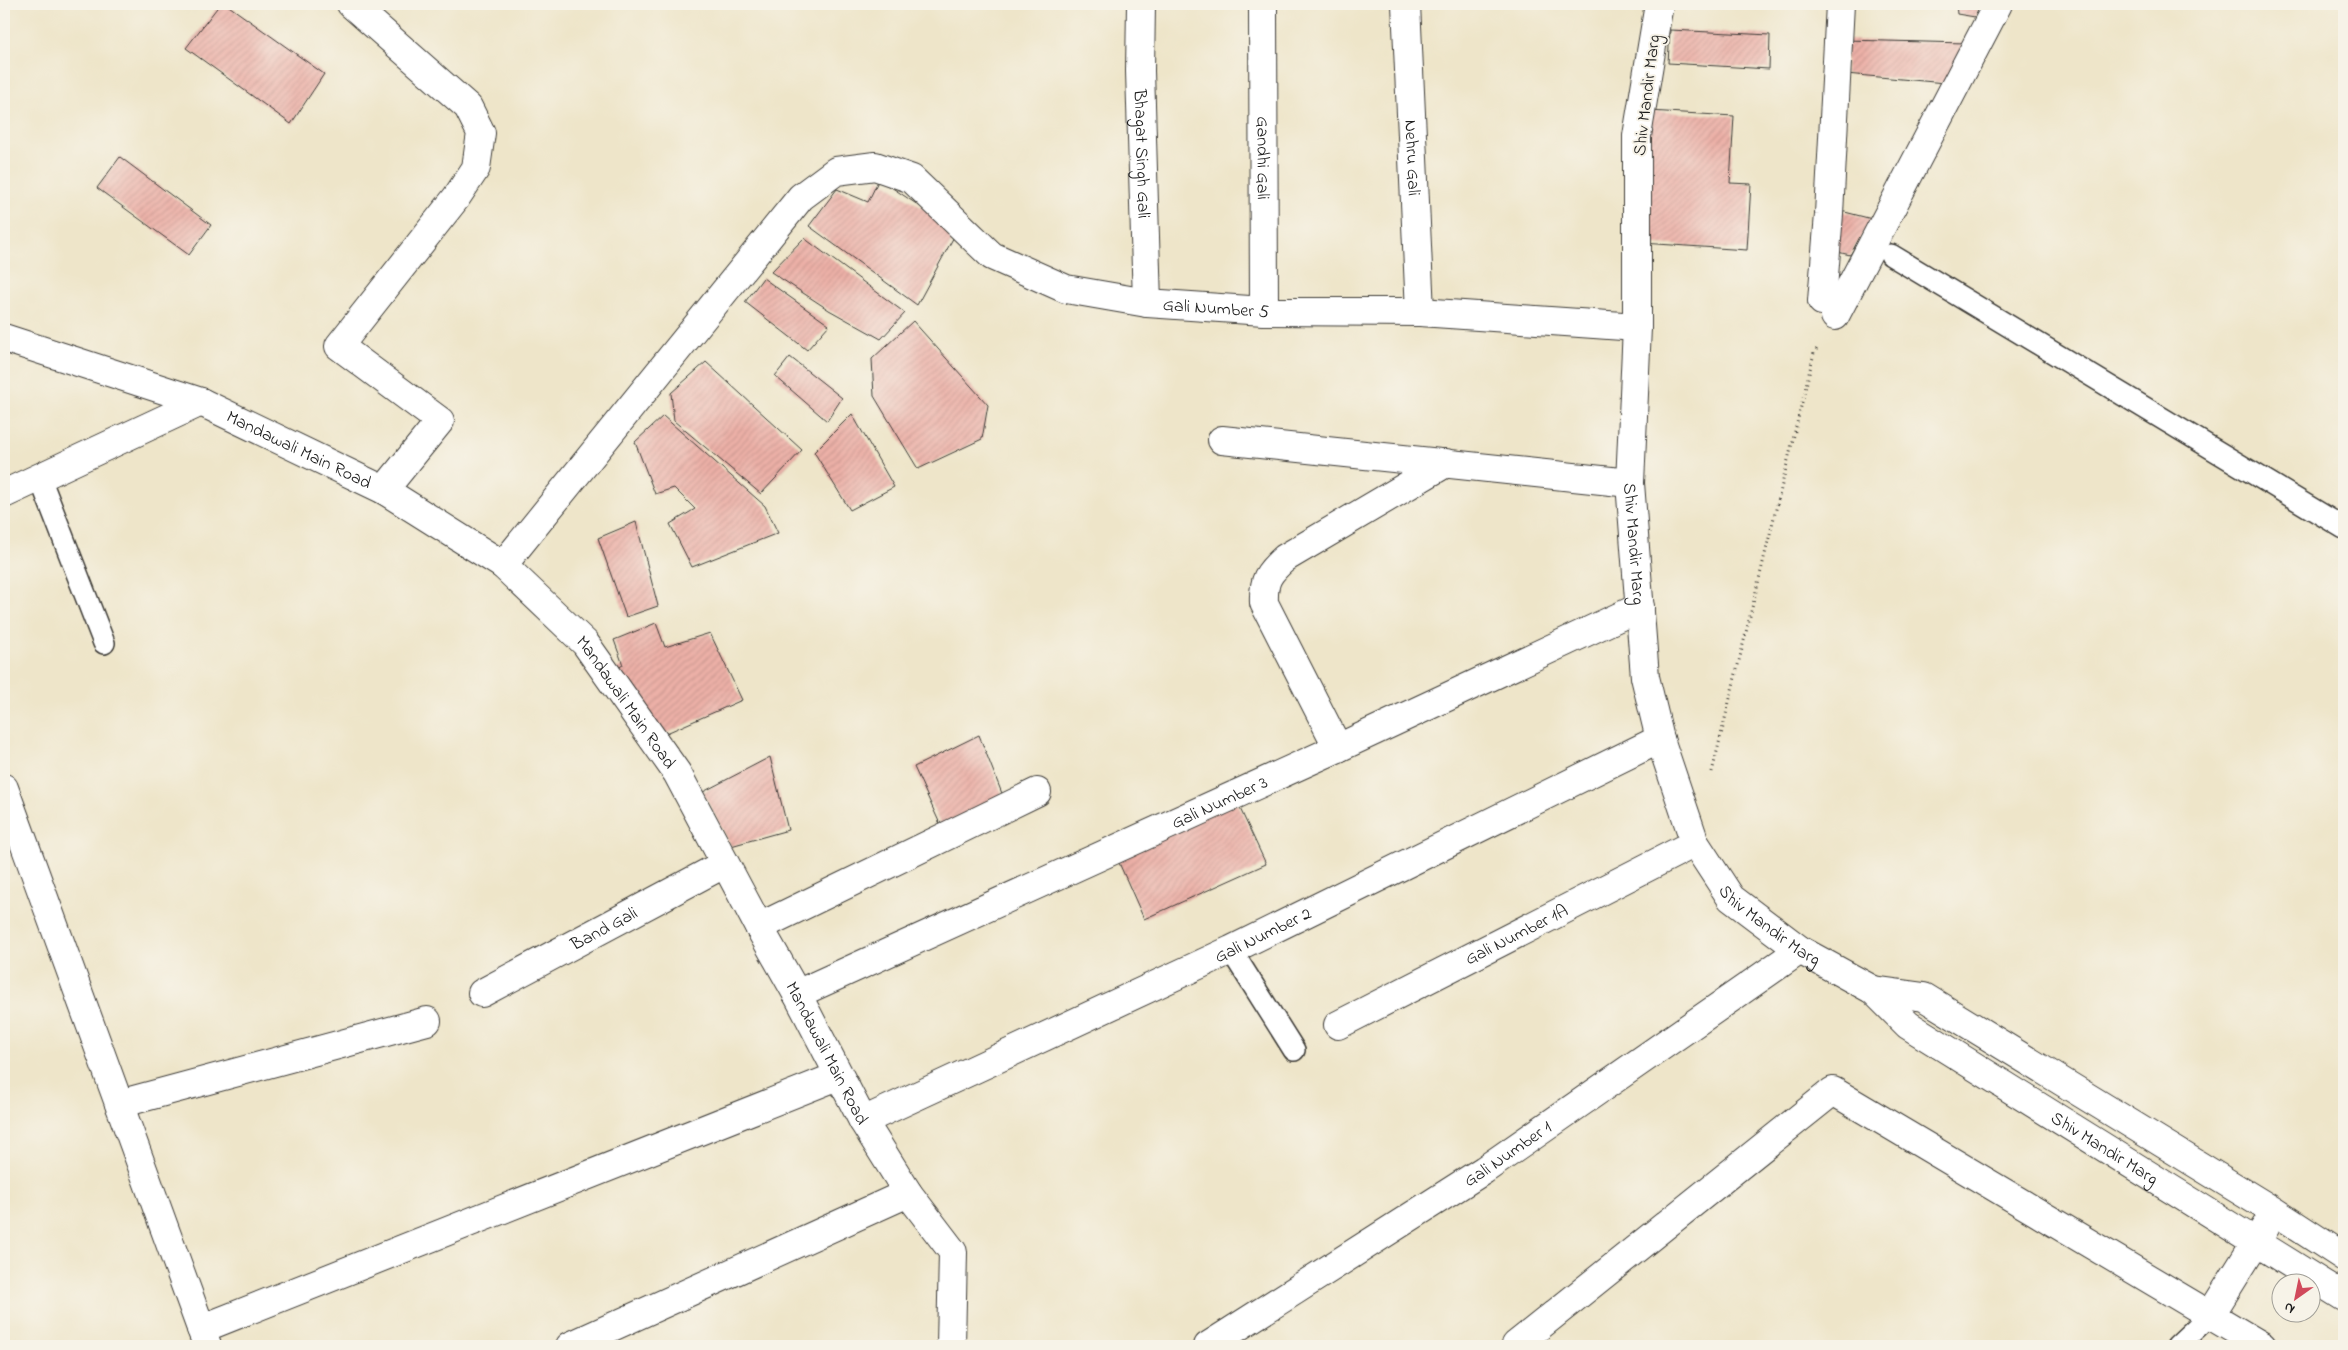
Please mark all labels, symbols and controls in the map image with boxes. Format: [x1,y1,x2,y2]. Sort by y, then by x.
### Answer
street label: Shiv Mandir Marg [1628,33,1669,158]
street label: Bhagat Singh Gali [1125,88,1155,219]
street label: Gandhi Gali [1248,116,1275,200]
street label: Nehru Gali [1396,119,1426,197]
street label: Gali Number 5 [1162,293,1270,326]
street label: Mandawali Main Road [221,405,375,497]
street label: Shiv Mandir Marg [1615,482,1650,606]
street label: Mandawali Main Road [569,630,681,775]
street label: Gali Number 3 [1168,771,1273,837]
street label: Shiv Mandir Marg [1711,880,1824,975]
street label: Gali Number 1A [1461,899,1573,973]
street label: Band Gali [566,901,643,959]
street label: Gali Number 2 [1211,901,1316,971]
street label: Mandawali Main Road [778,977,874,1130]
street label: Shiv Mandir Marg [2045,1106,2163,1194]
street label: Gali Number 1 [1459,1115,1558,1195]
north arrow [2270,1272,2320,1322]
text: N [2280,1296,2299,1319]

